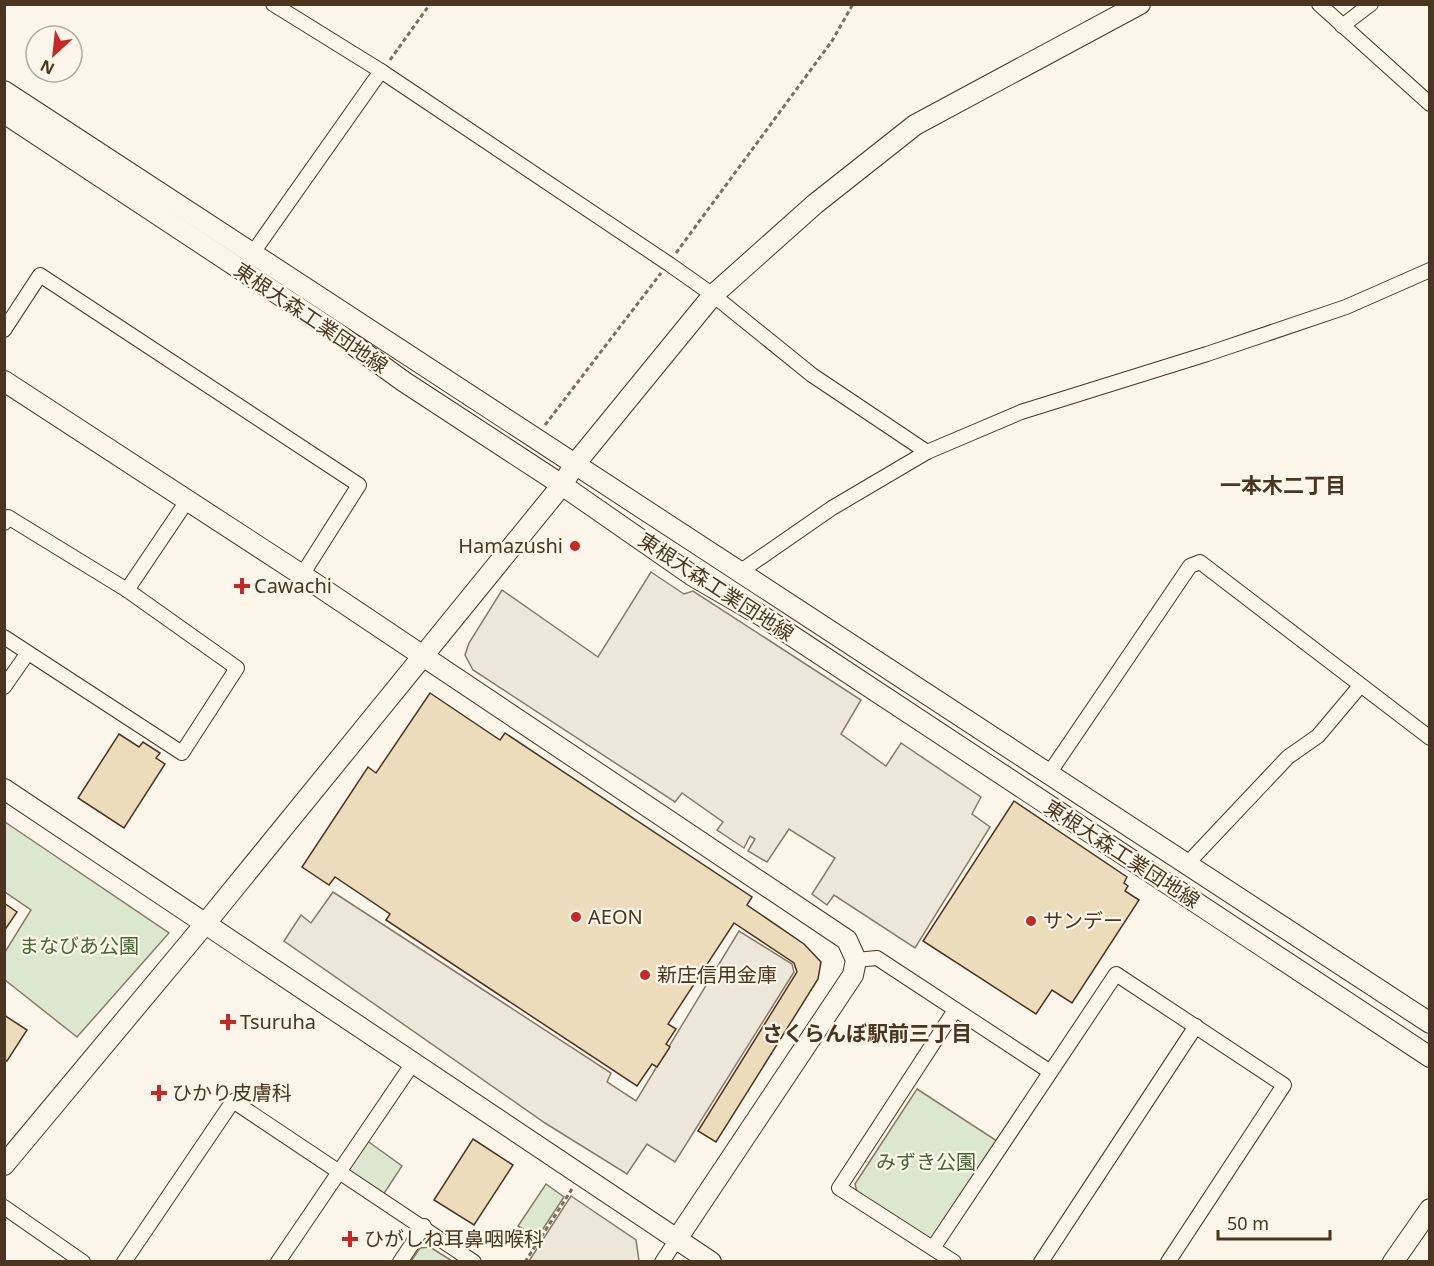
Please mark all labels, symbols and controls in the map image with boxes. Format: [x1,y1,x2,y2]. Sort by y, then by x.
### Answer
north arrow [24,24,84,84]
text: N [36,55,58,80]
street label: 東根大森工業団地線 [229,256,393,379]
district label: 一本木二丁目 [1220,471,1346,499]
street label: 東根大森工業団地線 [633,526,799,647]
place label: Hamazushi [458,532,563,559]
marker: Hamazushi [568,539,582,553]
place label: Cawachi [254,572,332,599]
marker: Cawachi [235,579,249,593]
street label: 東根大森工業団地線 [1039,793,1205,914]
place label: AEON [588,903,643,930]
place label: サンデー [1043,907,1123,934]
marker: AEON [569,910,583,924]
marker: サンデー [1024,914,1038,928]
park label: まなびあ公園 [19,932,139,959]
place label: 新庄信用金庫 [657,961,777,988]
marker: 新庄信用金庫 [638,968,652,982]
place label: Tsuruha [240,1008,316,1035]
marker: Tsuruha [221,1015,235,1029]
district label: さくらんぼ駅前三丁目 [762,1019,972,1047]
place label: ひかり皮膚科 [172,1079,292,1106]
marker: ひかり皮膚科 [150,1084,168,1102]
park label: みずき公園 [876,1148,976,1175]
scale bar [1218,1203,1330,1241]
text: 50 m [1227,1211,1269,1235]
place label: ひがしね耳鼻咽喉科 [364,1225,544,1252]
marker: ひがしね耳鼻咽喉科 [341,1230,359,1248]

